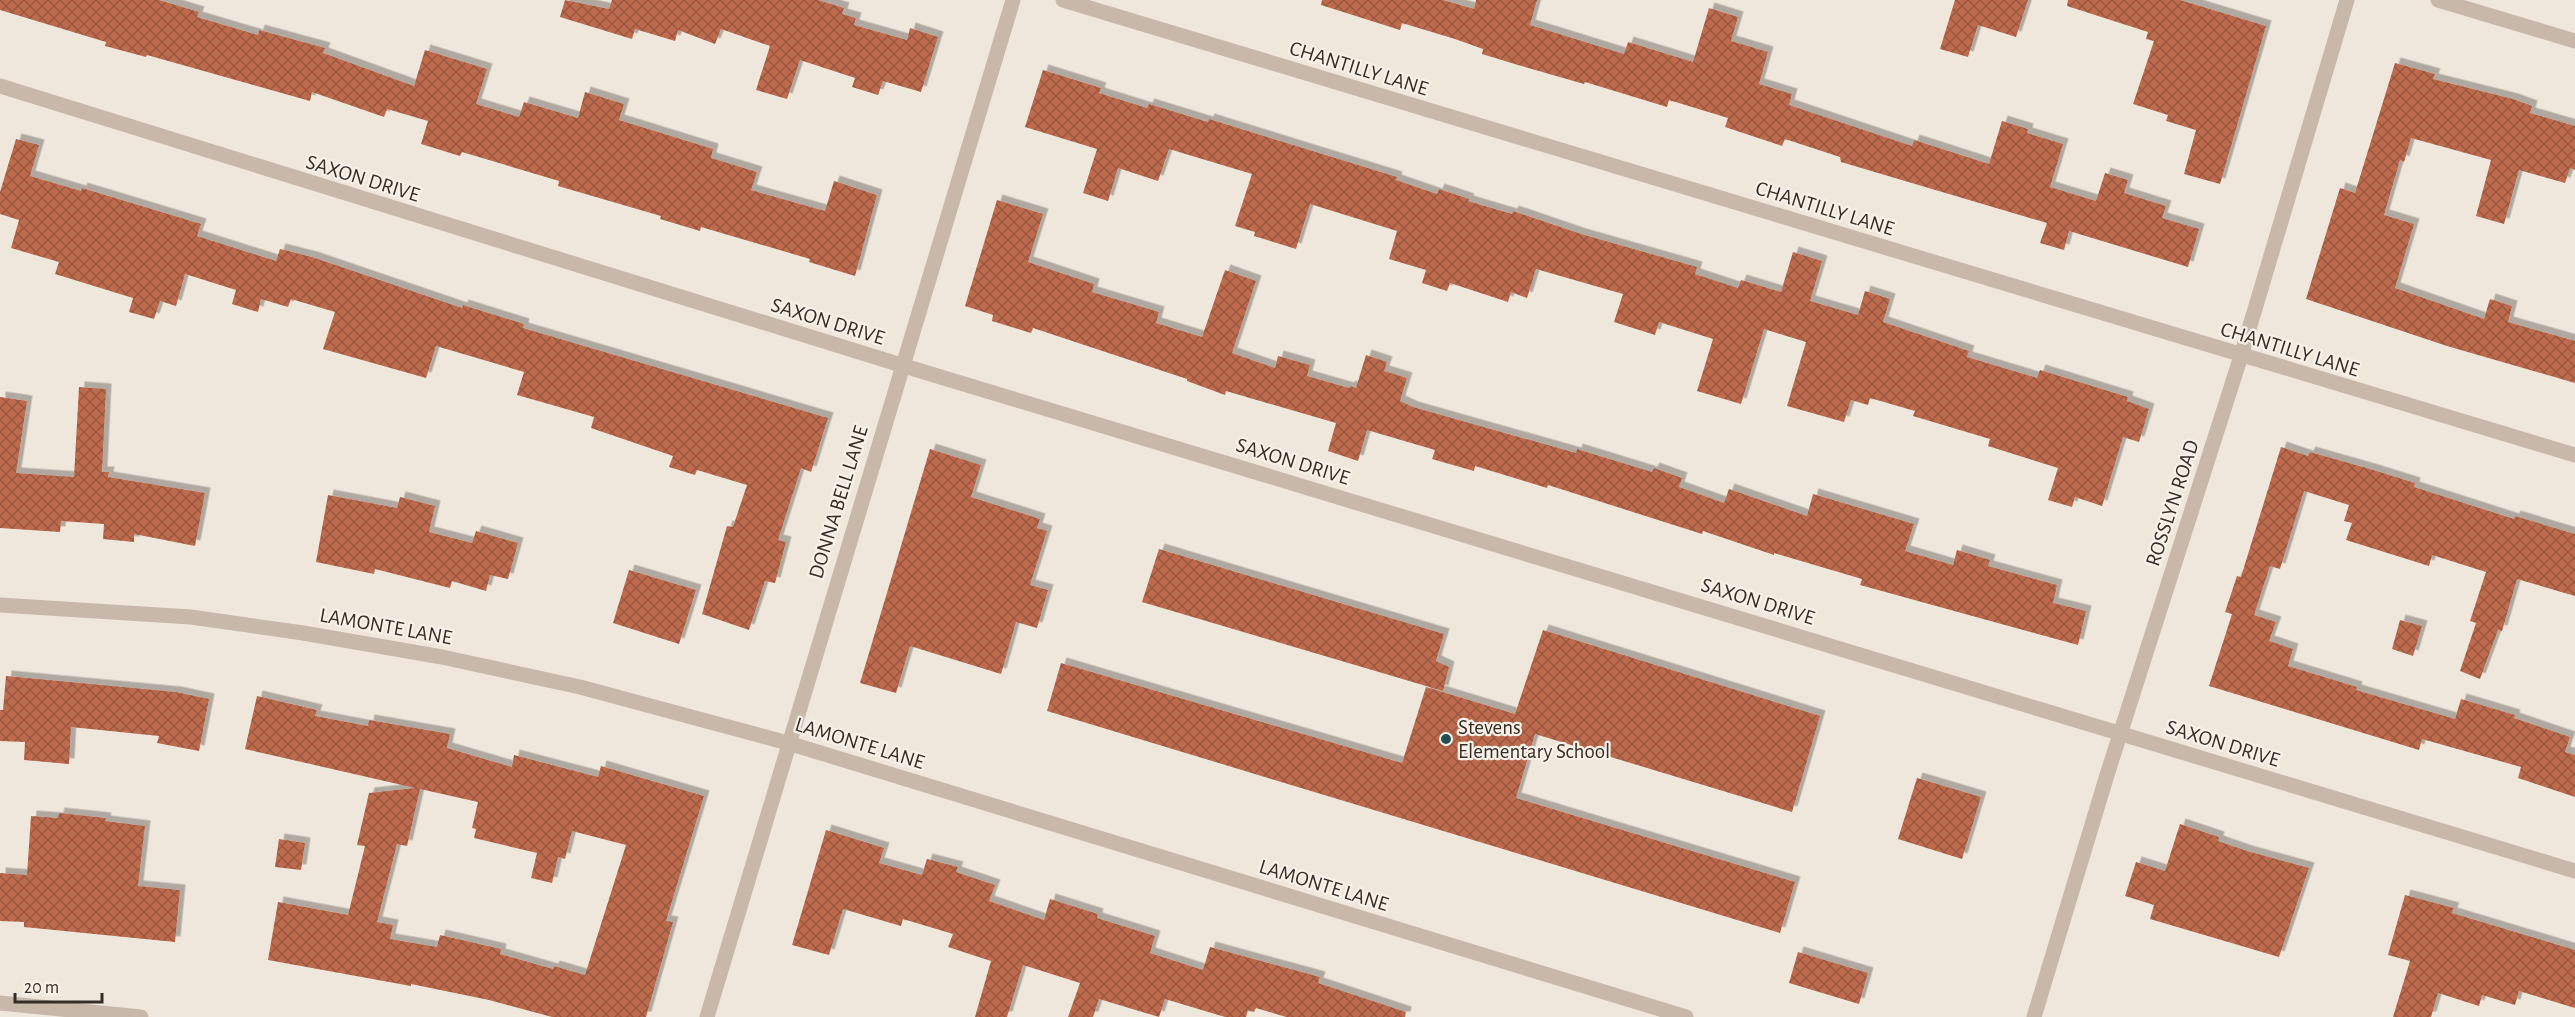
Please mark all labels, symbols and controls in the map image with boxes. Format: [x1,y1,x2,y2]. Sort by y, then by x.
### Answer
street label: CHANTILLY LANE [1287,37,1431,100]
street label: SAXON DRIVE [304,151,422,206]
street label: CHANTILLY LANE [1753,177,1897,240]
street label: SAXON DRIVE [769,294,887,349]
street label: CHANTILLY LANE [2218,318,2362,381]
street label: DONNA BELL LANE [805,423,872,581]
street label: SAXON DRIVE [1234,434,1352,489]
street label: ROSSLYN ROAD [2142,437,2203,569]
street label: SAXON DRIVE [1699,574,1817,629]
street label: LAMONTE LANE [318,605,454,648]
street label: LAMONTE LANE [793,714,927,773]
street label: SAXON DRIVE [2164,716,2282,771]
place label: Stevens Elementary School [1458,717,1610,762]
marker: Stevens Elementary School [1439,732,1453,746]
street label: LAMONTE LANE [1257,856,1391,915]
scale bar [15,966,102,1004]
text: 20 m [24,979,59,997]

